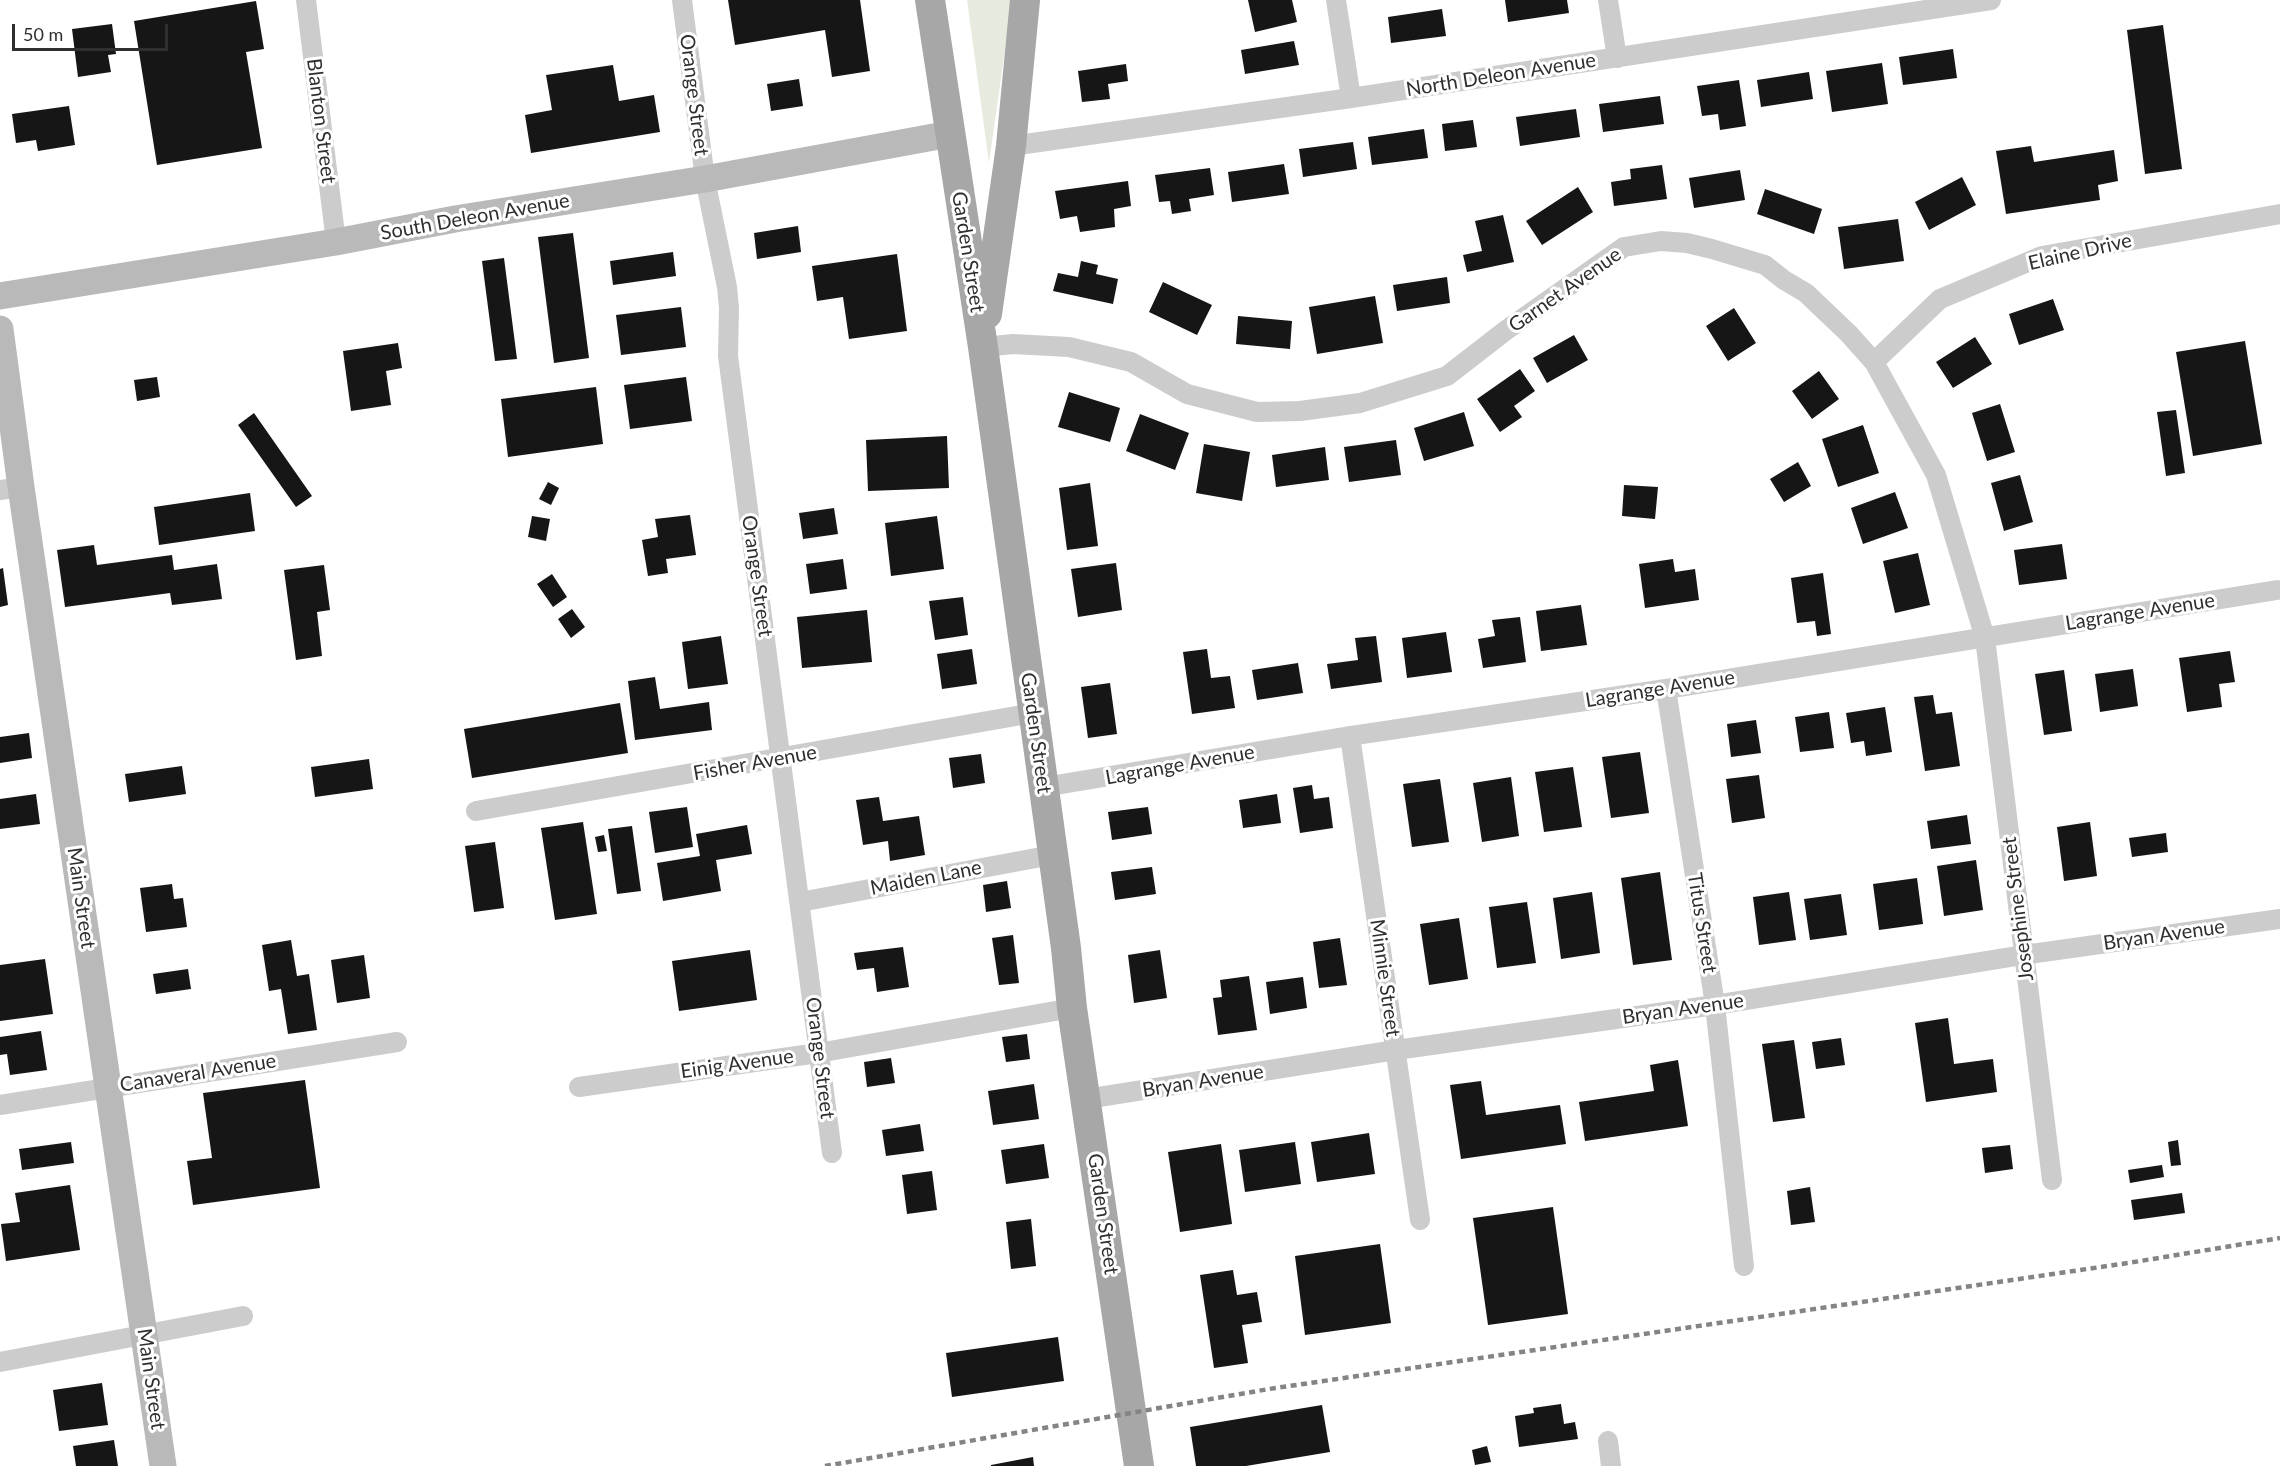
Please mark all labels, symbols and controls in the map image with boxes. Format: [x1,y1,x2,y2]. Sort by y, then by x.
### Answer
scale bar [15,12,171,50]
text: 50 m [23,23,63,45]
street label: Orange Street [675,33,713,157]
street label: North Deleon Avenue [1404,48,1598,102]
street label: Blanton Street [301,57,341,185]
street label: South Deleon Avenue [379,189,571,245]
street label: Garden Street [947,190,989,314]
street label: Elaine Drive [2026,228,2134,276]
street label: Garnet Avenue [1504,242,1626,338]
street label: Orange Street [737,514,777,638]
street label: Lagrange Avenue [2064,588,2216,636]
street label: Lagrange Avenue [1584,665,1736,713]
street label: Garden Street [1016,671,1056,795]
street label: Fisher Avenue [691,740,819,786]
street label: Lagrange Avenue [1104,740,1256,790]
street label: Josephine Street [1997,835,2039,983]
street label: Main Street [62,846,100,950]
street label: Maiden Lane [868,855,984,901]
street label: Titus Street [1682,871,1722,975]
street label: Bryan Avenue [2102,915,2226,955]
street label: Minnie Street [1365,918,1405,1038]
street label: Bryan Avenue [1621,989,1745,1029]
street label: Orange Street [801,996,839,1120]
street label: Einig Avenue [679,1044,795,1084]
street label: Canaveral Avenue [118,1049,278,1097]
street label: Bryan Avenue [1141,1060,1265,1102]
street label: Garden Street [1083,1152,1123,1276]
street label: Main Street [132,1327,170,1431]

